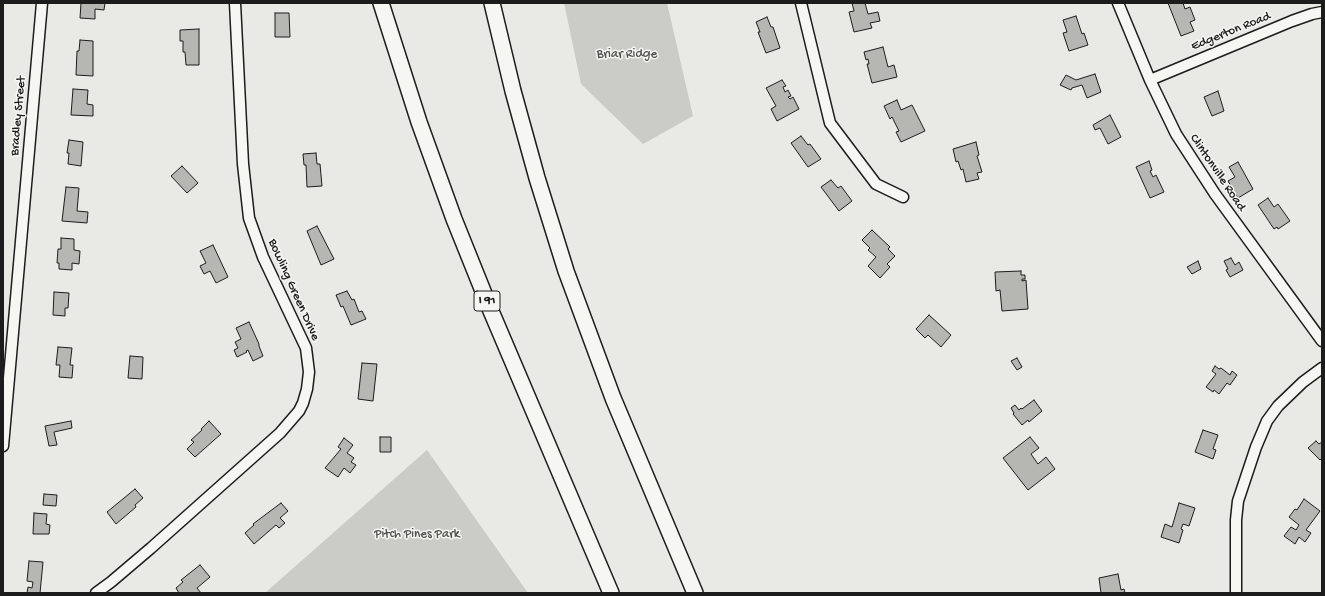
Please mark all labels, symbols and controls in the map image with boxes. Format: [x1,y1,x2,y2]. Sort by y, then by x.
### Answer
street label: Edgerton Road [1189,9,1273,55]
park label: Briar Ridge [597,47,657,63]
street label: Bradley Street [8,76,30,156]
street label: Clintonville Road [1185,132,1249,214]
street label: Bowling Green Drive [264,237,322,343]
road number: I 91 [474,291,500,311]
park label: Pitch Pines Park [374,527,460,543]

